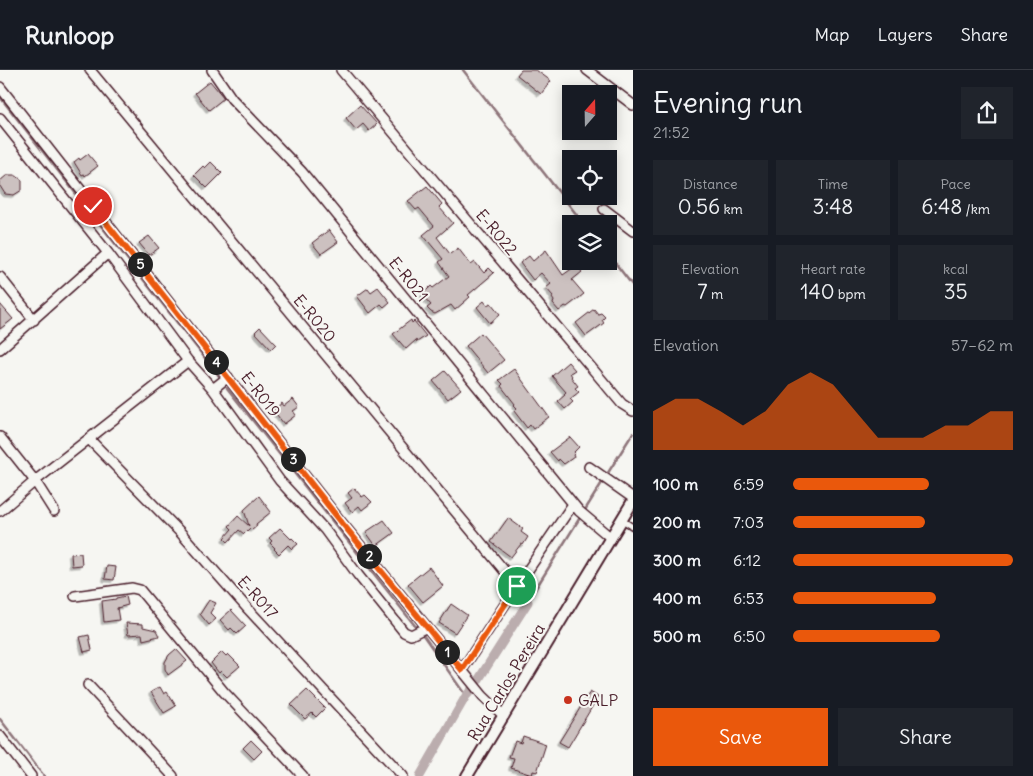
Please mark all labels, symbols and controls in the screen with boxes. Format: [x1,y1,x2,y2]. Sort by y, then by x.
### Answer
text: Runloop [25,20,114,50]
text: Map [814,23,849,46]
text: Layers [877,23,933,46]
text: Share [961,23,1008,46]
north arrow [562,85,618,140]
map controls [562,85,617,270]
text: Evening run [653,85,803,121]
button: share [961,87,1013,139]
text: 21:52 [653,122,690,142]
button: locate [562,150,617,205]
text: Distance [683,175,738,193]
text: Time [818,175,848,193]
text: Pace [940,175,971,193]
pin [72,185,114,227]
icon: check [79,192,107,220]
text: 0.56 [678,193,720,220]
text: 3:48 [813,193,853,220]
text: 6:48 [921,193,962,220]
text: km [720,200,743,218]
text: /km [962,200,990,218]
street label: E-R022 [472,205,522,259]
button: layers [562,215,617,270]
pin: 5 [128,252,152,276]
street label: E-R021 [385,253,433,305]
text: 5 [136,255,145,273]
text: Elevation [682,260,739,278]
text: Heart rate [801,260,865,278]
text: kcal [943,260,968,278]
text: 7 [697,278,708,305]
text: 140 [800,278,834,305]
text: 35 [944,278,968,305]
text: m [708,285,723,303]
text: bpm [834,285,866,303]
street label: E-R020 [289,290,341,346]
text: Elevation [653,335,719,355]
text: 57–62 m [951,335,1013,355]
pin: 4 [204,350,228,374]
text: 4 [212,353,221,371]
street label: E-R019 [237,367,285,421]
pin: 3 [280,446,306,472]
text: 3 [290,450,297,468]
text: 100 m [653,474,698,494]
text: 6:59 [733,474,764,494]
text: 200 m [653,512,701,532]
text: 7:03 [733,512,764,532]
pin: 2 [356,544,382,568]
text: 2 [366,547,373,565]
text: 300 m [653,550,701,570]
text: 6:12 [733,550,761,570]
pin [496,565,538,607]
street label: E-R017 [234,571,282,623]
icon: arrive [503,572,531,600]
text: 400 m [653,588,701,608]
text: 6:53 [733,588,764,608]
street label: Rua Carlos Pereira [463,620,549,744]
text: 500 m [653,626,701,646]
text: 6:50 [733,626,766,646]
pin: 1 [434,640,460,664]
text: 1 [445,643,450,661]
place label: GALP [578,690,619,710]
marker: GALP [562,694,574,706]
button: Save [653,708,828,766]
button: Share [838,708,1013,766]

